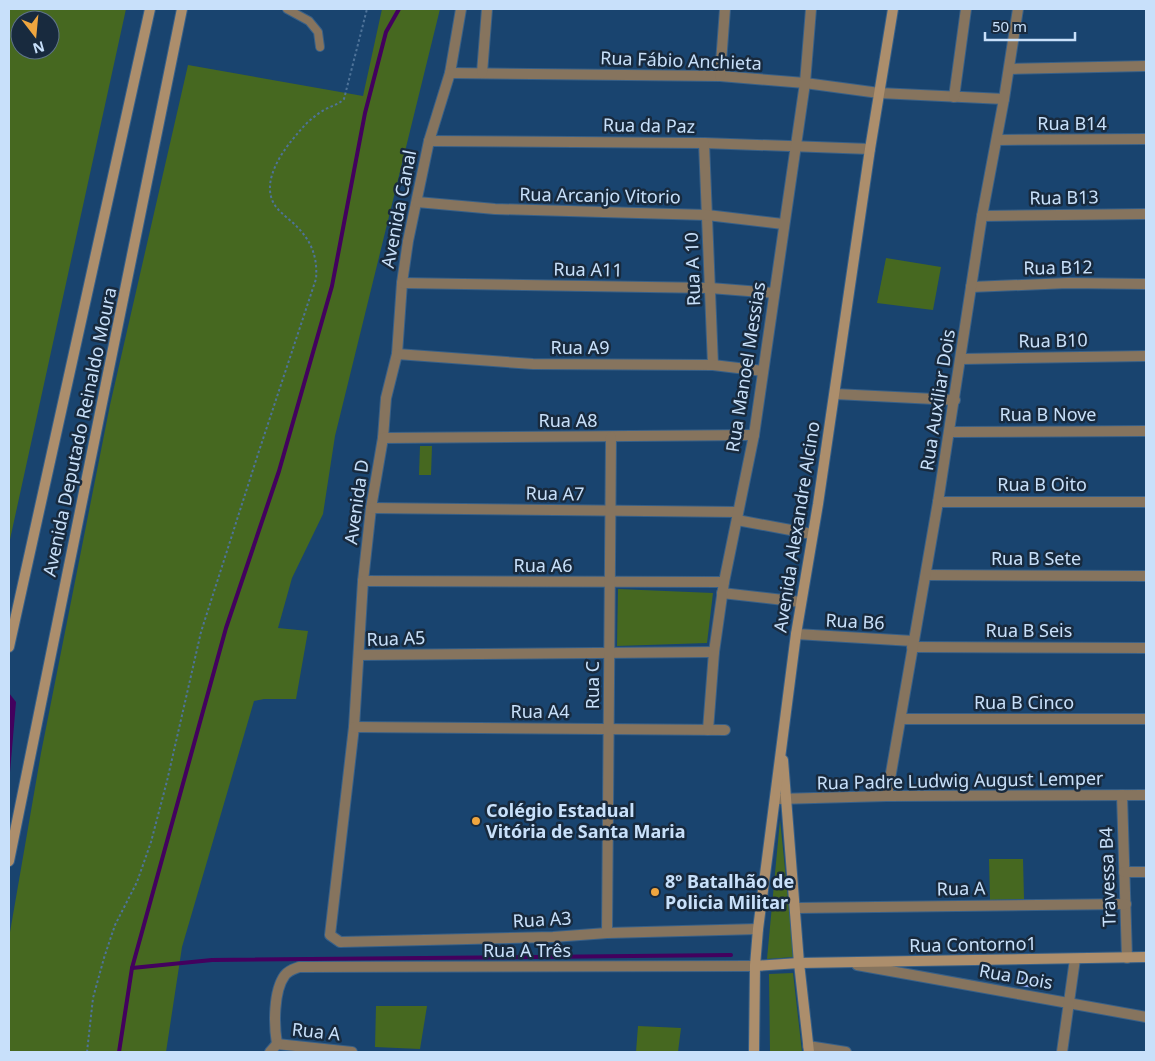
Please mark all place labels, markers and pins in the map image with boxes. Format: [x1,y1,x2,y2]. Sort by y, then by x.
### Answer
place label: Colégio Estadual Vitória de Santa Maria [486,798,685,843]
marker: Colégio Estadual Vitória de Santa Maria [470,815,482,827]
place label: 8º Batalhão de Policia Militar [665,869,794,914]
marker: 8º Batalhão de Policia Militar [649,886,661,898]

